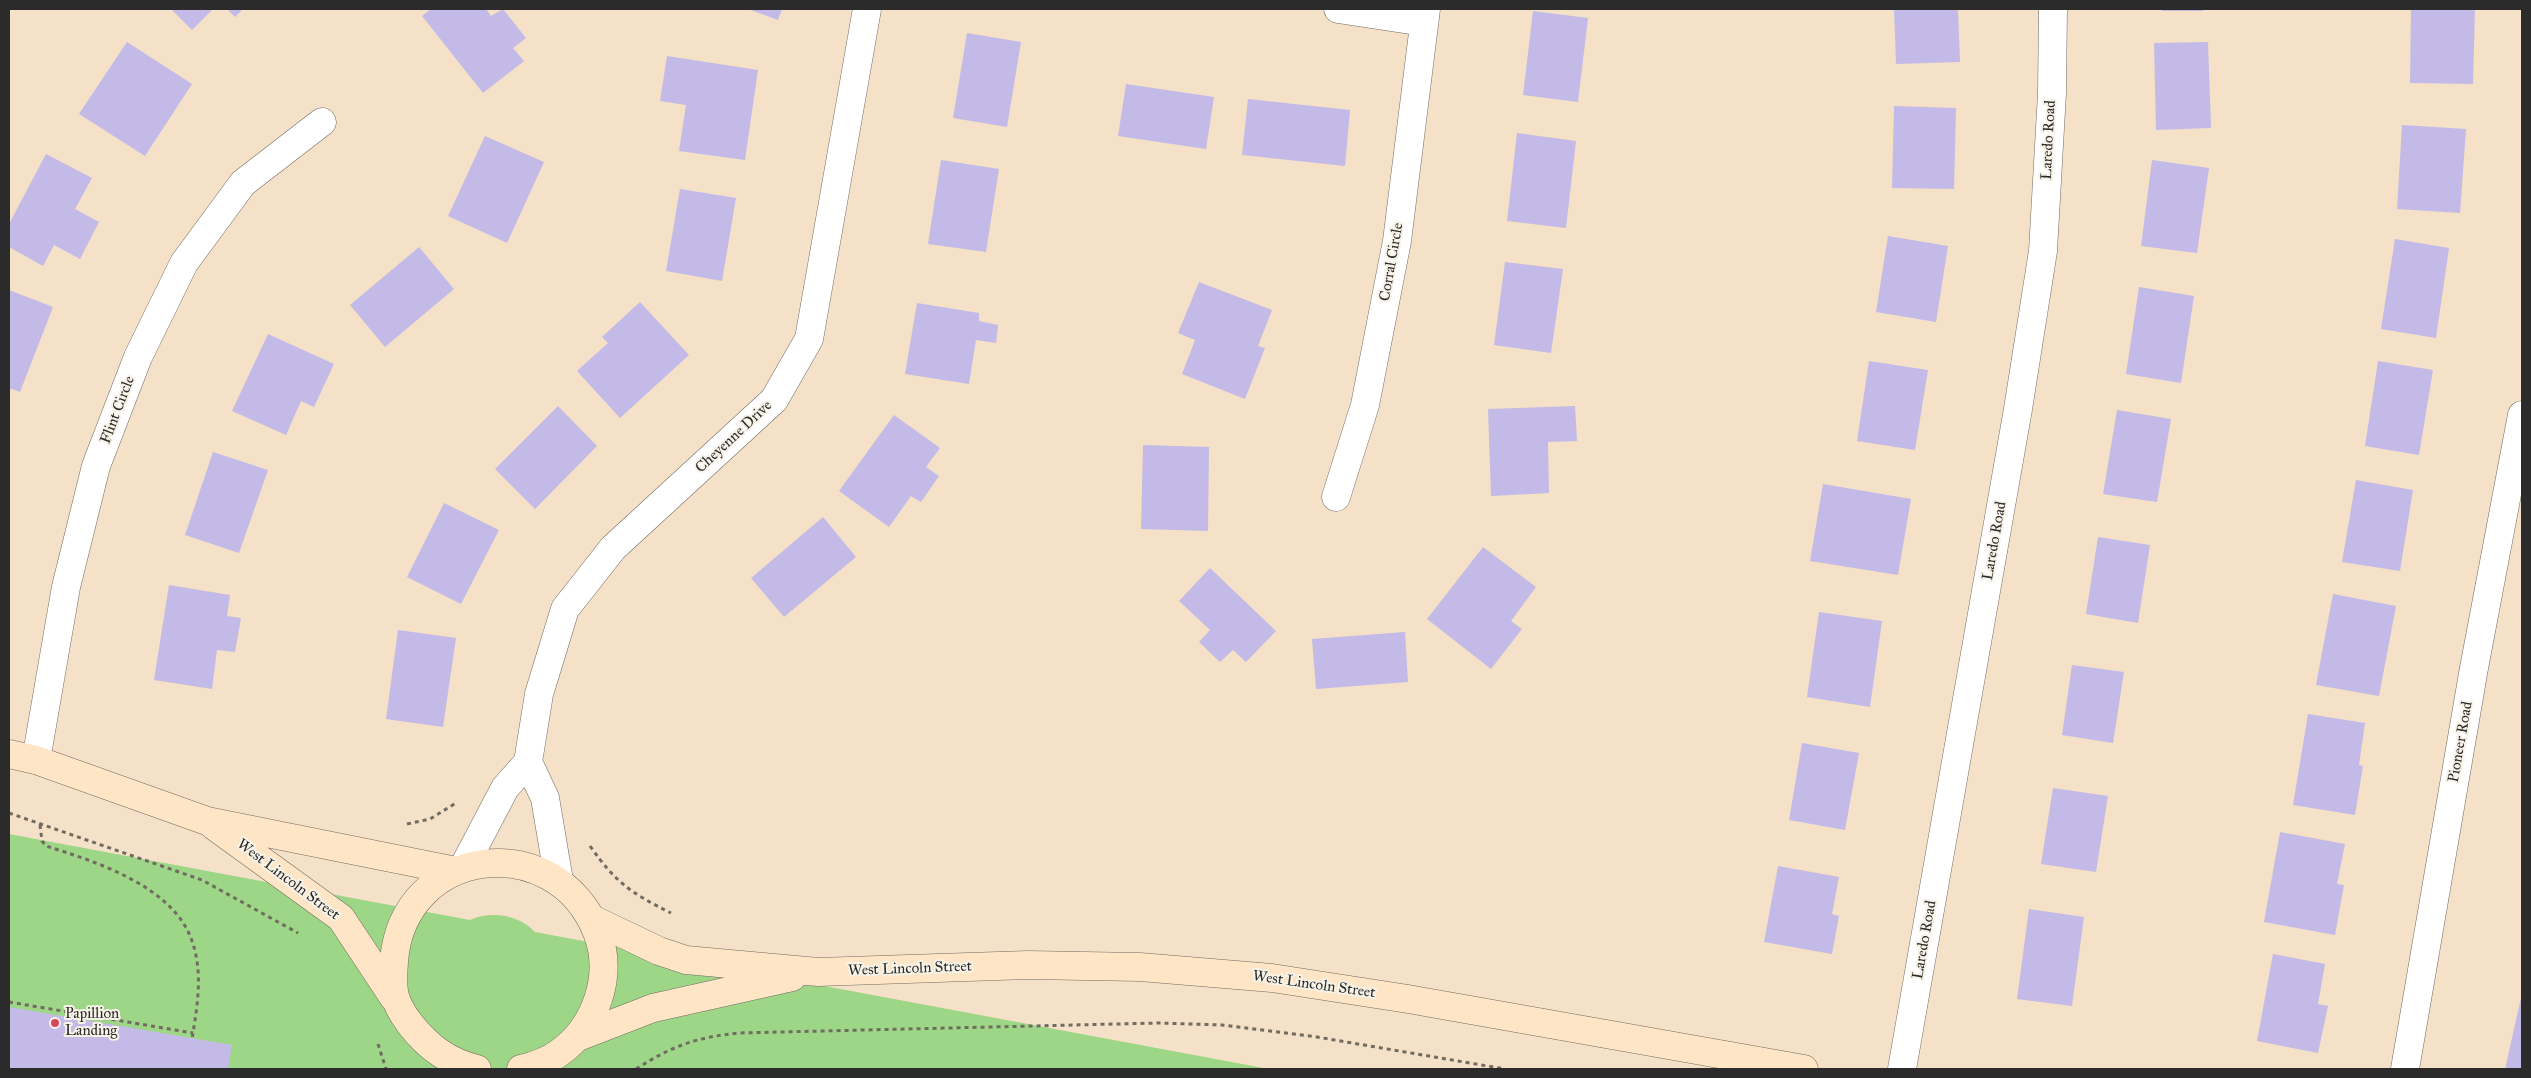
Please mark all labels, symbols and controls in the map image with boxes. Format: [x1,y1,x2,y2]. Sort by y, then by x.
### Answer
street label: Laredo Road [2038,100,2060,180]
street label: Corral Circle [1376,221,1408,303]
street label: Flint Circle [97,374,139,446]
street label: Cheyenne Drive [692,397,776,477]
street label: Laredo Road [1979,500,2011,582]
street label: Pioneer Road [2445,700,2477,784]
street label: West Lincoln Street [233,836,343,924]
street label: Laredo Road [1909,899,1941,981]
street label: West Lincoln Street [848,958,972,980]
street label: West Lincoln Street [1251,967,1377,1003]
place label: Papillion Landing [65,1005,119,1040]
marker: Papillion Landing [49,1017,61,1029]

